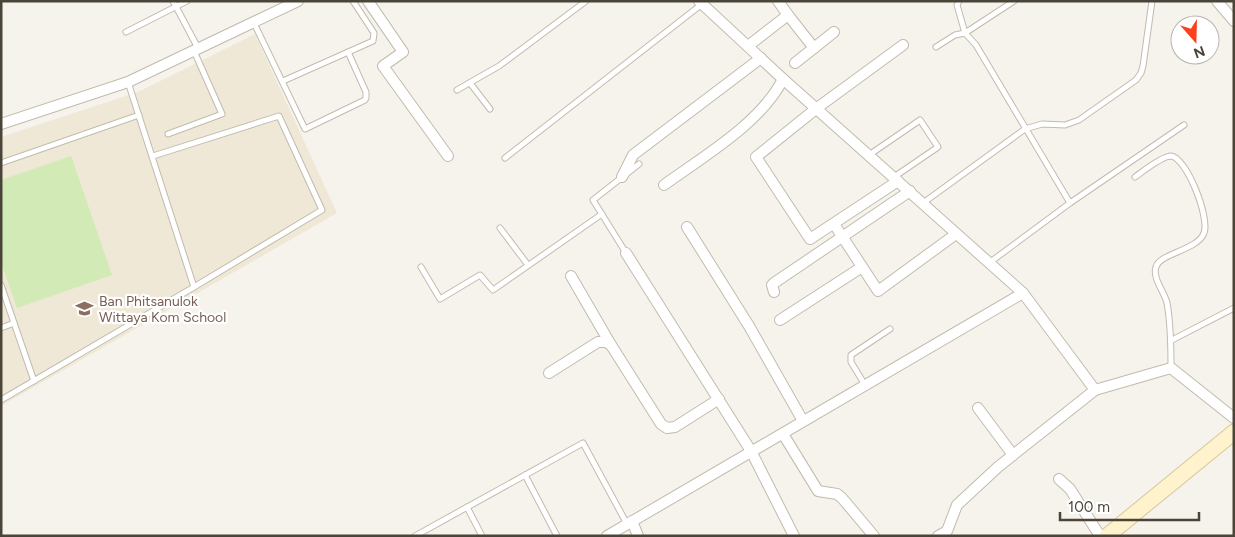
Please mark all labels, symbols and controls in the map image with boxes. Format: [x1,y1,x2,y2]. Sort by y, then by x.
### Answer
north arrow [1170,15,1220,65]
text: N [1191,42,1207,62]
place label: Ban Phitsanulok Wittaya Kom School [99,293,226,326]
school or university icon: Ban Phitsanulok Wittaya Kom School [75,299,95,319]
scale bar [1060,490,1199,522]
text: 100 m [1068,498,1110,516]

